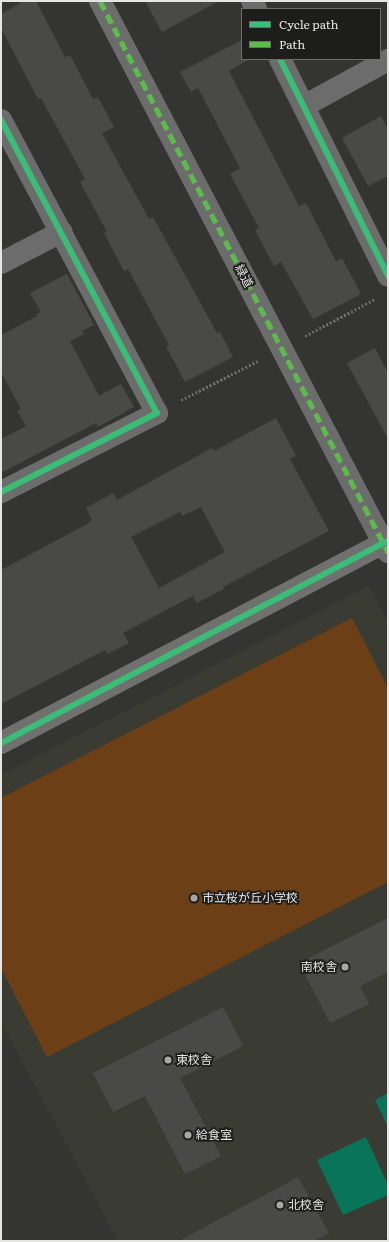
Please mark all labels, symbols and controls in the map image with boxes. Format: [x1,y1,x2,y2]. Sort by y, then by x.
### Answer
legend [241,8,381,60]
text: Cycle path [279,15,339,33]
text: Path [279,35,305,53]
street label: 緑道 [232,262,256,290]
place label: 市立桜が丘小学校 [202,891,298,905]
marker: 市立桜が丘小学校 [189,893,199,903]
place label: 南校舎 [301,960,337,974]
marker: 南校舎 [340,962,350,972]
place label: 東校舎 [176,1053,212,1067]
marker: 東校舎 [163,1055,173,1065]
place label: 給食室 [196,1128,232,1142]
marker: 給食室 [183,1130,193,1140]
place label: 北校舎 [288,1198,324,1212]
marker: 北校舎 [275,1200,285,1210]

